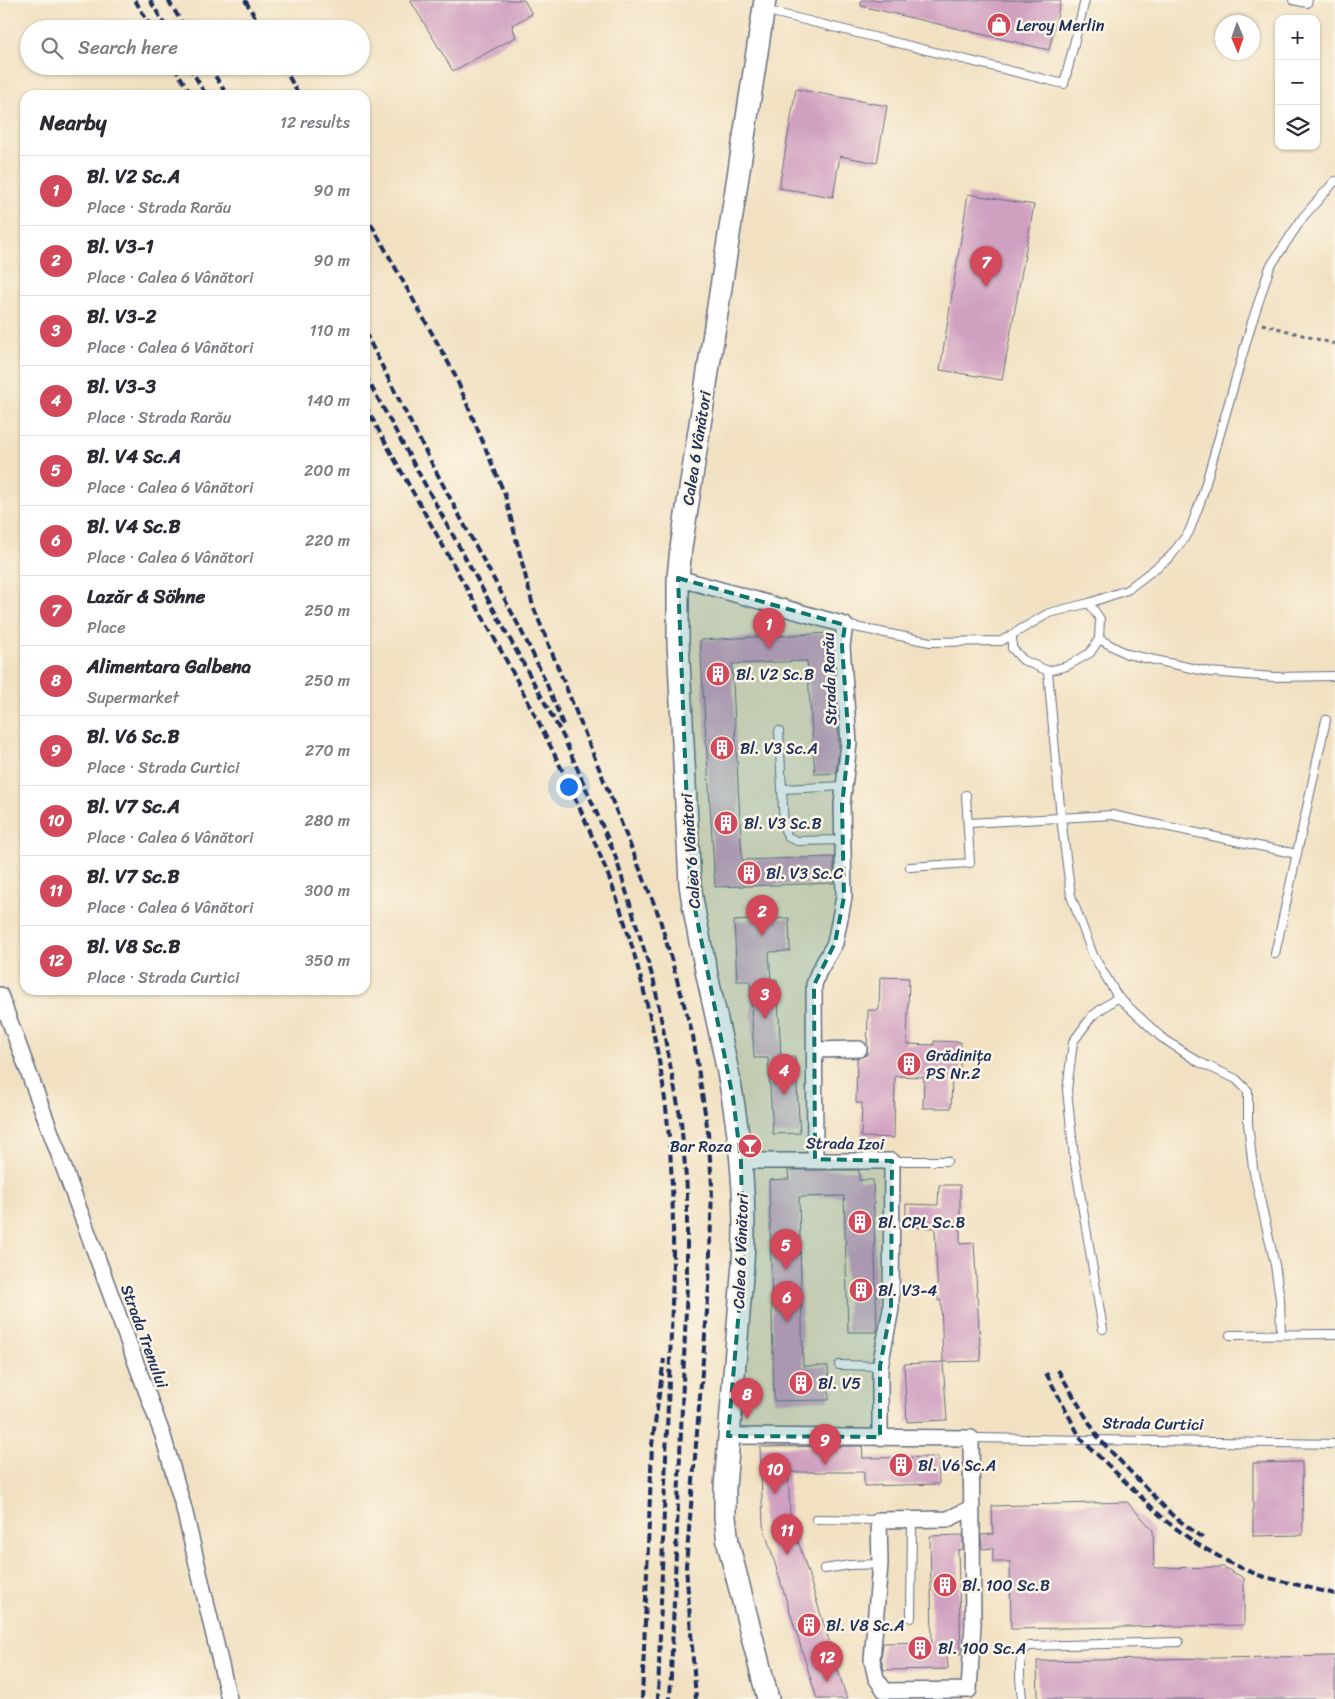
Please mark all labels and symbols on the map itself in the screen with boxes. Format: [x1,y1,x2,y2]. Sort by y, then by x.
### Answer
place label: Leroy Merlin [1016,11,1105,40]
shop icon: Leroy Merlin [986,12,1012,38]
north arrow [1215,15,1260,60]
pin: 7 [970,246,1002,287]
street label: Calea 6 Vânători [673,388,720,507]
pin: 1 [753,608,785,649]
street label: Strada Rarău [813,631,846,726]
place label: Bl. V2 Sc.B [736,660,814,689]
building icon: Bl. V2 Sc.B [705,661,731,687]
place label: Bl. V3 Sc.A [740,734,818,763]
building icon: Bl. V3 Sc.A [709,735,735,761]
your location [556,774,582,800]
street label: Calea 6 Vânători [672,792,709,910]
place label: Bl. V3 Sc.B [744,809,822,838]
building icon: Bl. V3 Sc.B [713,810,739,836]
place label: Bl. V3 Sc.C [766,859,843,888]
building icon: Bl. V3 Sc.C [736,860,762,886]
pin: 2 [746,895,778,936]
pin: 3 [749,978,781,1019]
place label: Grădinița PS Nr.2 [926,1041,992,1088]
building icon: Grădinița PS Nr.2 [896,1051,922,1077]
pin: 4 [768,1054,800,1095]
street label: Strada Izoi [805,1128,885,1159]
place label: Bar Roza [670,1132,732,1161]
bar icon: Bar Roza [737,1133,763,1159]
street label: Calea 6 Vânători [724,1192,757,1309]
place label: Bl. CPL Sc.B [878,1208,965,1237]
building icon: Bl. CPL Sc.B [847,1209,873,1235]
pin: 5 [770,1229,802,1270]
place label: Bl. V3-4 [878,1276,937,1305]
building icon: Bl. V3-4 [848,1277,874,1303]
street label: Strada Trenului [112,1280,177,1393]
pin: 6 [771,1281,803,1322]
place label: Bl. V5 [818,1369,861,1398]
building icon: Bl. V5 [788,1370,814,1396]
pin: 8 [731,1378,763,1419]
street label: Strada Curtici [1102,1408,1204,1439]
pin: 9 [809,1424,841,1465]
place label: Bl. V6 Sc.A [918,1451,996,1480]
building icon: Bl. V6 Sc.A [888,1452,914,1478]
pin: 10 [759,1453,791,1494]
pin: 11 [771,1514,803,1555]
place label: Bl. 100 Sc.B [962,1571,1050,1600]
building icon: Bl. 100 Sc.B [932,1572,958,1598]
place label: Bl. V8 Sc.A [826,1611,905,1640]
building icon: Bl. V8 Sc.A [796,1612,822,1638]
place label: Bl. 100 Sc.A [938,1634,1026,1663]
building icon: Bl. 100 Sc.A [907,1635,933,1661]
pin: 12 [811,1641,843,1682]

